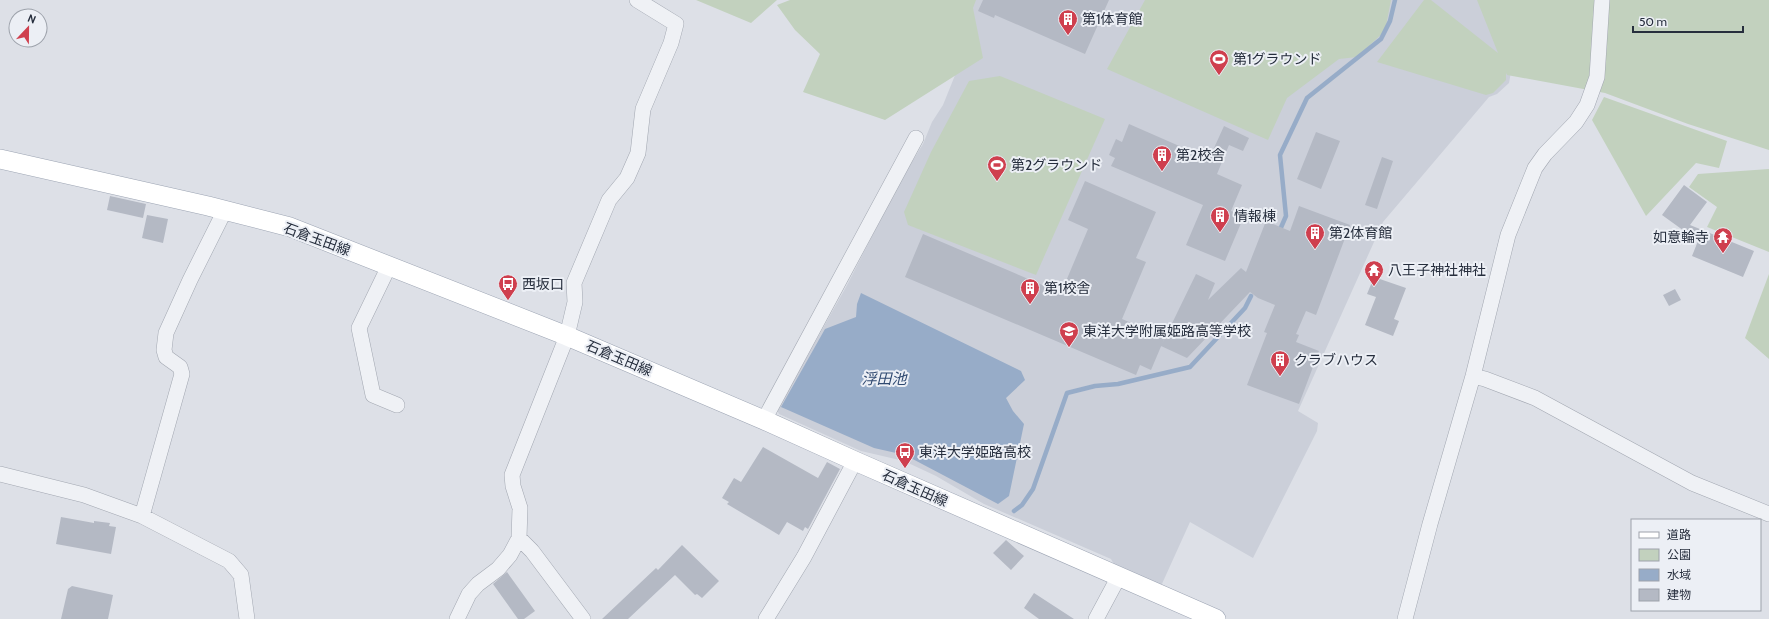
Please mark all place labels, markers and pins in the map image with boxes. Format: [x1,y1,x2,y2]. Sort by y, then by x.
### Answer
building icon: 第1体育館 [1057,8,1079,36]
place label: 第1体育館 [1082,10,1143,28]
sports icon: 第1グラウンド [1208,48,1230,76]
place label: 第1グラウンド [1233,50,1322,68]
building icon: 第2校舎 [1151,144,1173,172]
place label: 第2校舎 [1176,146,1225,164]
sports icon: 第2グラウンド [986,154,1008,182]
place label: 第2グラウンド [1011,156,1102,174]
building icon: 情報棟 [1209,205,1231,233]
place label: 情報棟 [1234,207,1276,225]
building icon: 第2体育館 [1304,222,1326,250]
place label: 第2体育館 [1329,224,1392,242]
temple icon: 如意輪寺 [1712,226,1734,254]
place label: 如意輪寺 [1653,228,1709,246]
temple icon: 八王子神社神社 [1363,259,1385,287]
place label: 八王子神社神社 [1388,261,1486,279]
bus stop icon: 西坂口 [497,273,519,301]
place label: 西坂口 [522,275,564,293]
building icon: 第1校舎 [1019,277,1041,305]
place label: 第1校舎 [1044,279,1091,297]
school or university icon: 東洋大学附属姫路高等学校 [1058,320,1080,348]
place label: 東洋大学附属姫路高等学校 [1083,322,1251,340]
building icon: クラブハウス [1269,349,1291,377]
place label: クラブハウス [1294,351,1378,369]
bus stop icon: 東洋大学姫路高校 [894,441,916,469]
place label: 東洋大学姫路高校 [919,443,1031,461]

